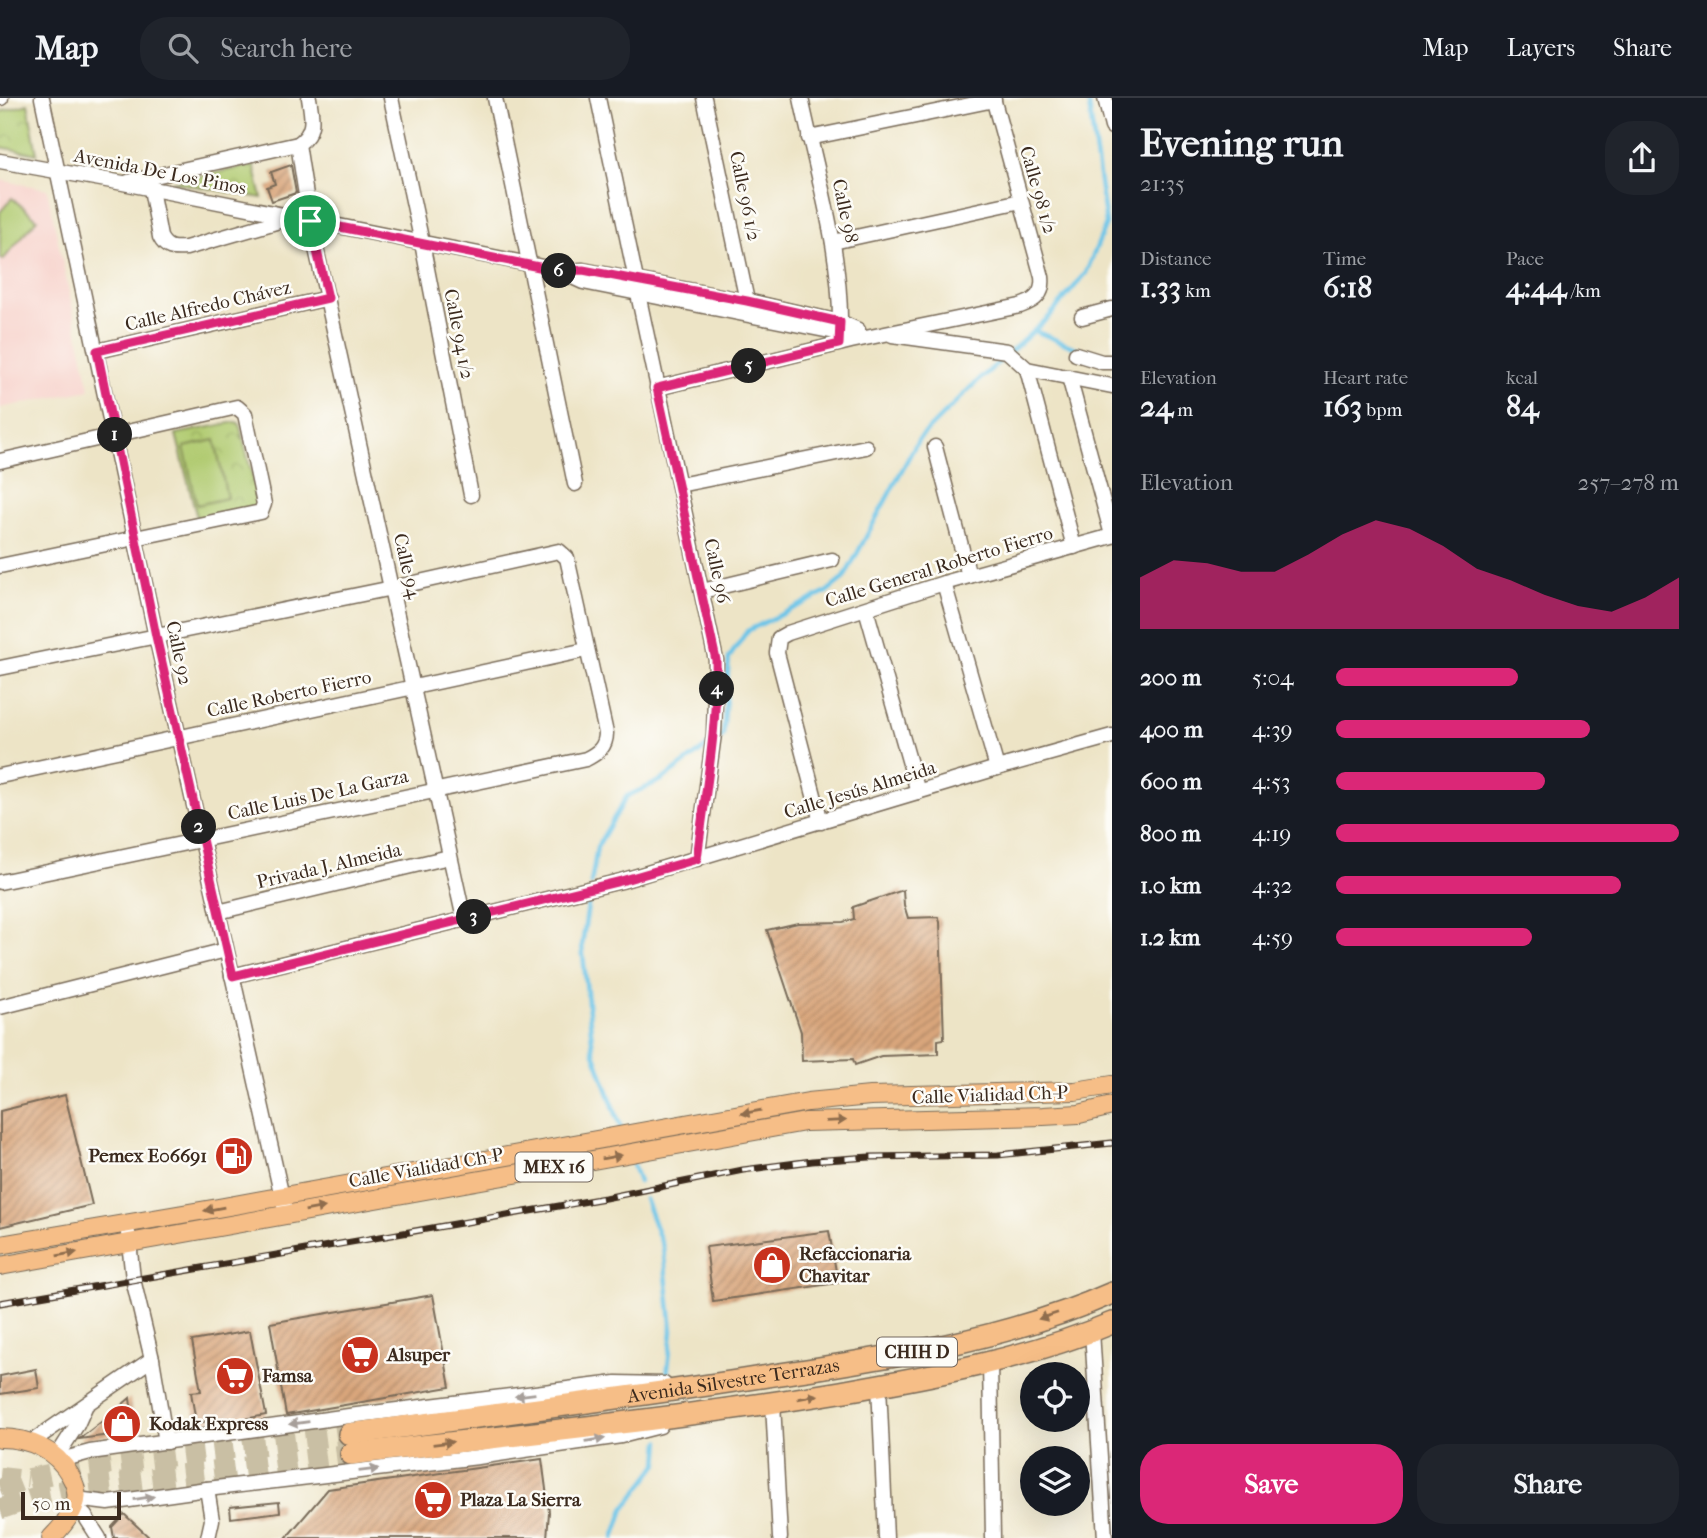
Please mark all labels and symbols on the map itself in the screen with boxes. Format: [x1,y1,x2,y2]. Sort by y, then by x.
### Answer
street label: Avenida De Los Pinos [71,144,248,199]
street label: Calle 98 1/2 [1015,144,1061,237]
street label: Calle 96 1/2 [725,149,765,243]
street label: Calle 98 [827,177,863,245]
pin [280,191,340,251]
pin: 6 [542,254,576,288]
street label: Calle Alfredo Chávez [123,276,293,336]
street label: Calle 94 1/2 [439,287,479,381]
pin: 5 [732,348,766,384]
pin: 1 [97,418,132,452]
street label: Calle General Roberto Fierro [823,522,1056,612]
street label: Calle 94 [389,531,425,602]
street label: Calle 96 [699,537,735,606]
street label: Calle 92 [161,619,197,687]
street label: Calle Roberto Fierro [205,666,373,722]
pin: 4 [700,672,734,706]
street label: Calle Jesús Almeida [781,756,939,824]
street label: Calle Luis De La Garza [226,765,411,825]
pin: 2 [182,810,216,844]
street label: Privada J. Almeida [254,839,404,893]
pin: 3 [456,900,491,934]
street label: Calle Vialidad Ch-P [912,1081,1069,1109]
one-way arrow [740,1107,762,1118]
one-way arrow [825,1116,847,1127]
fuel station icon: Pemex E06691 [213,1135,255,1177]
street label: Calle Vialidad Ch-P [347,1144,505,1192]
place label: Pemex E06691 [88,1145,207,1167]
one-way arrow [601,1151,623,1162]
road number: MEX 16 [516,1152,592,1182]
one-way arrow [304,1203,326,1214]
one-way arrow [203,1204,225,1215]
place label: Refaccionaria Chavitar [799,1243,912,1287]
shop icon: Refaccionaria Chavitar [751,1244,793,1286]
one-way arrow [56,1248,78,1259]
one-way arrow [1037,1311,1058,1322]
supermarket icon: Alsuper [339,1334,381,1376]
road number: CHIH D [877,1338,957,1366]
place label: Alsuper [386,1344,451,1366]
street label: Avenida Silvestre Terrazas [625,1354,841,1408]
supermarket icon: Famsa [214,1355,256,1397]
place label: Famsa [261,1365,314,1387]
one-way arrow [514,1389,536,1400]
one-way arrow [797,1391,819,1402]
shop icon: Kodak Express [101,1403,143,1445]
place label: Kodak Express [149,1413,268,1435]
one-way arrow [288,1418,310,1429]
one-way arrow [584,1434,606,1445]
one-way arrow [432,1438,454,1449]
one-way arrow [359,1465,381,1476]
supermarket icon: Plaza La Sierra [412,1479,454,1521]
scale bar [21,1489,121,1521]
place label: Plaza La Sierra [460,1489,582,1511]
one-way arrow [133,1492,155,1503]

